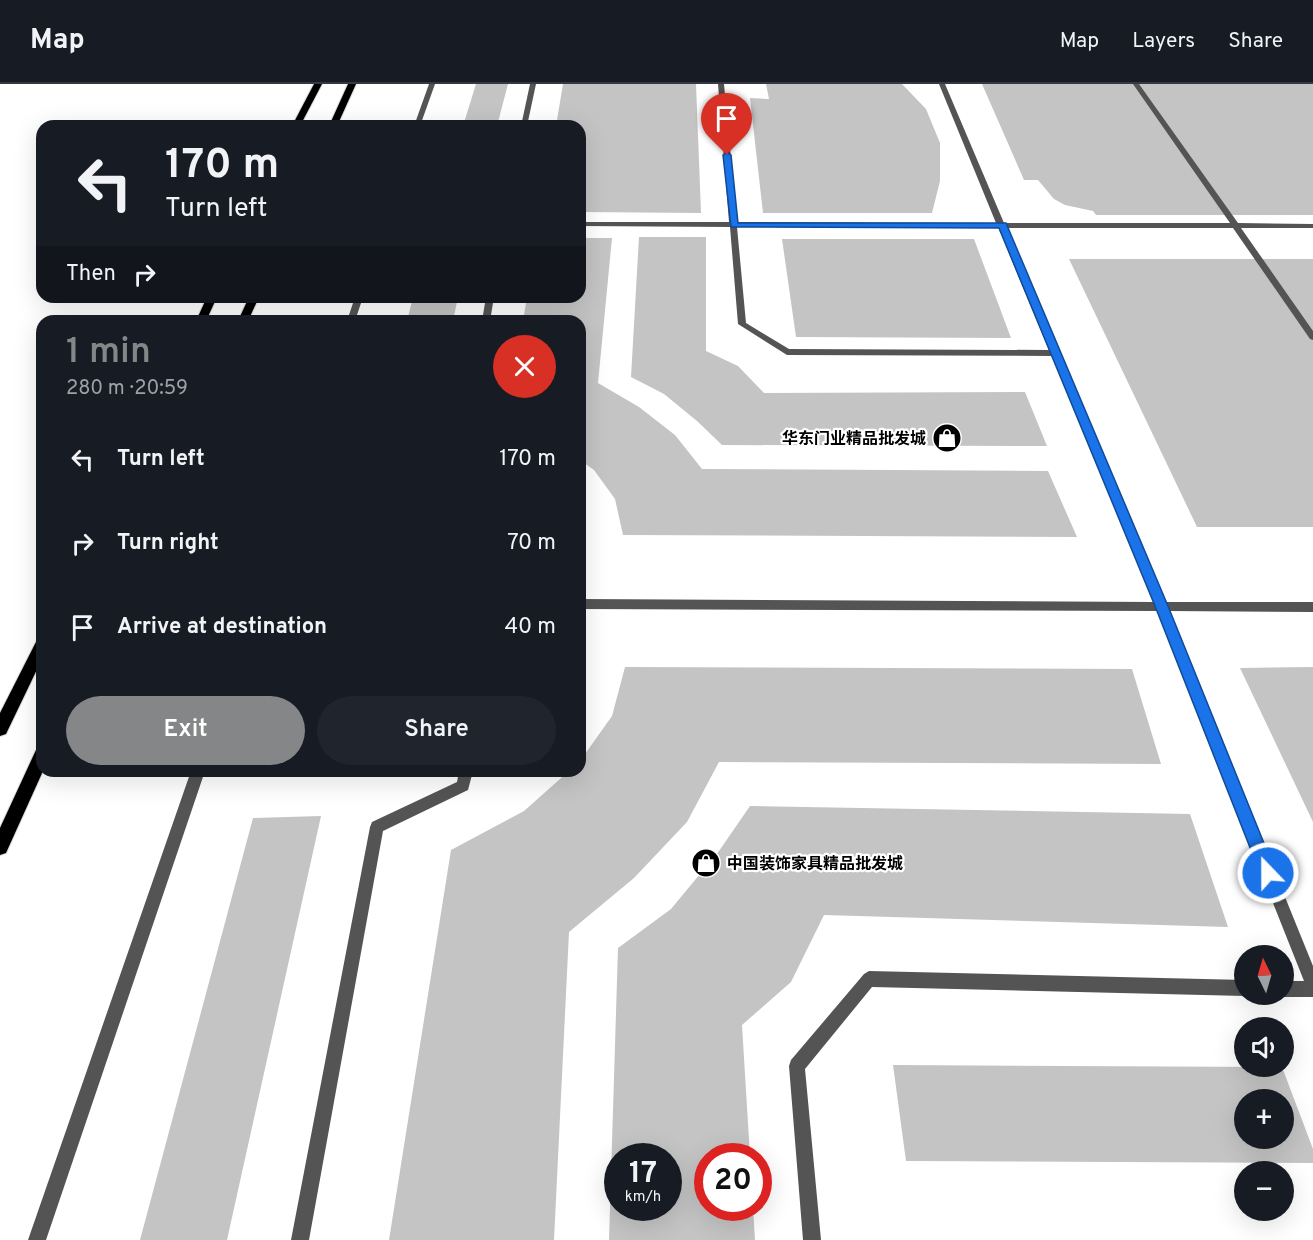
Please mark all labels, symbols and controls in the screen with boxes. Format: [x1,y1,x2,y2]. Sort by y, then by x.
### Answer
text: Map [30,23,85,59]
text: Map [1060,28,1099,55]
text: Layers [1132,28,1195,55]
text: Share [1228,28,1283,55]
pin [701,93,752,155]
icon: arrive [710,102,743,135]
text: 170 m [165,140,279,193]
icon: left [66,144,144,222]
text: Turn left [165,192,267,226]
icon: right [128,258,161,291]
text: Then [66,261,116,288]
text: 1 min [66,330,151,376]
button: close [493,335,556,398]
text: 280 m · 20:59 [66,376,188,402]
shop icon: 华东门业精品批发城 [931,422,963,454]
place label: 华东门业精品批发城 [782,429,926,450]
icon: left [66,443,99,476]
text: Turn left [117,446,205,473]
text: 170 m [499,446,556,473]
icon: right [66,527,99,560]
text: Turn right [117,530,219,557]
text: 70 m [507,530,556,557]
icon: arrive [66,611,99,644]
text: Arrive at destination [117,614,327,641]
text: 40 m [504,614,556,641]
button: Exit [66,696,305,765]
button: Share [317,696,556,765]
position arrow [1236,841,1300,905]
shop icon: 中国装饰家具精品批发城 [690,847,722,879]
place label: 中国装饰家具精品批发城 [727,854,903,875]
north arrow [1234,945,1294,1005]
map controls [1234,945,1294,1221]
button: sound [1234,1017,1294,1077]
button: + [1234,1089,1294,1149]
speed limit sign: 20 [694,1143,772,1221]
text: 17 [629,1156,657,1193]
button: − [1234,1161,1294,1221]
text: km/h [625,1188,661,1207]

